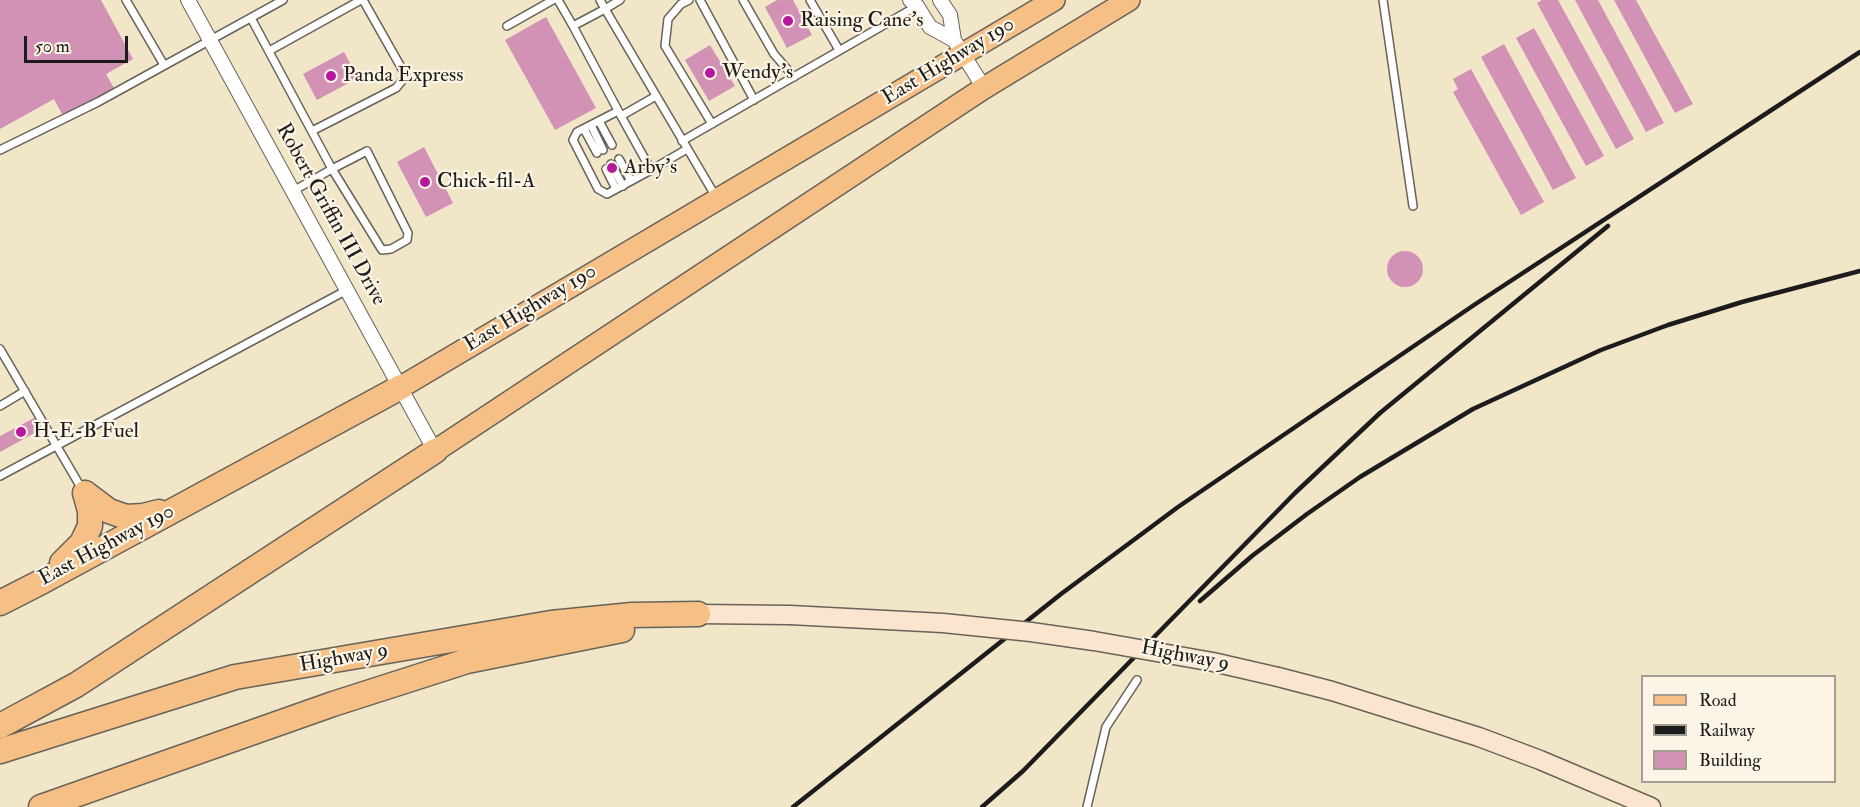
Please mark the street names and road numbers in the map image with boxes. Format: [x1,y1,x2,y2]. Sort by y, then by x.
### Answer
street label: East Highway 190 [878,13,1020,111]
street label: Robert Griffin III Drive [269,120,391,310]
street label: East Highway 190 [460,260,602,358]
street label: East Highway 190 [35,500,179,592]
street label: Highway 9 [1139,636,1231,678]
street label: Highway 9 [298,639,390,679]

